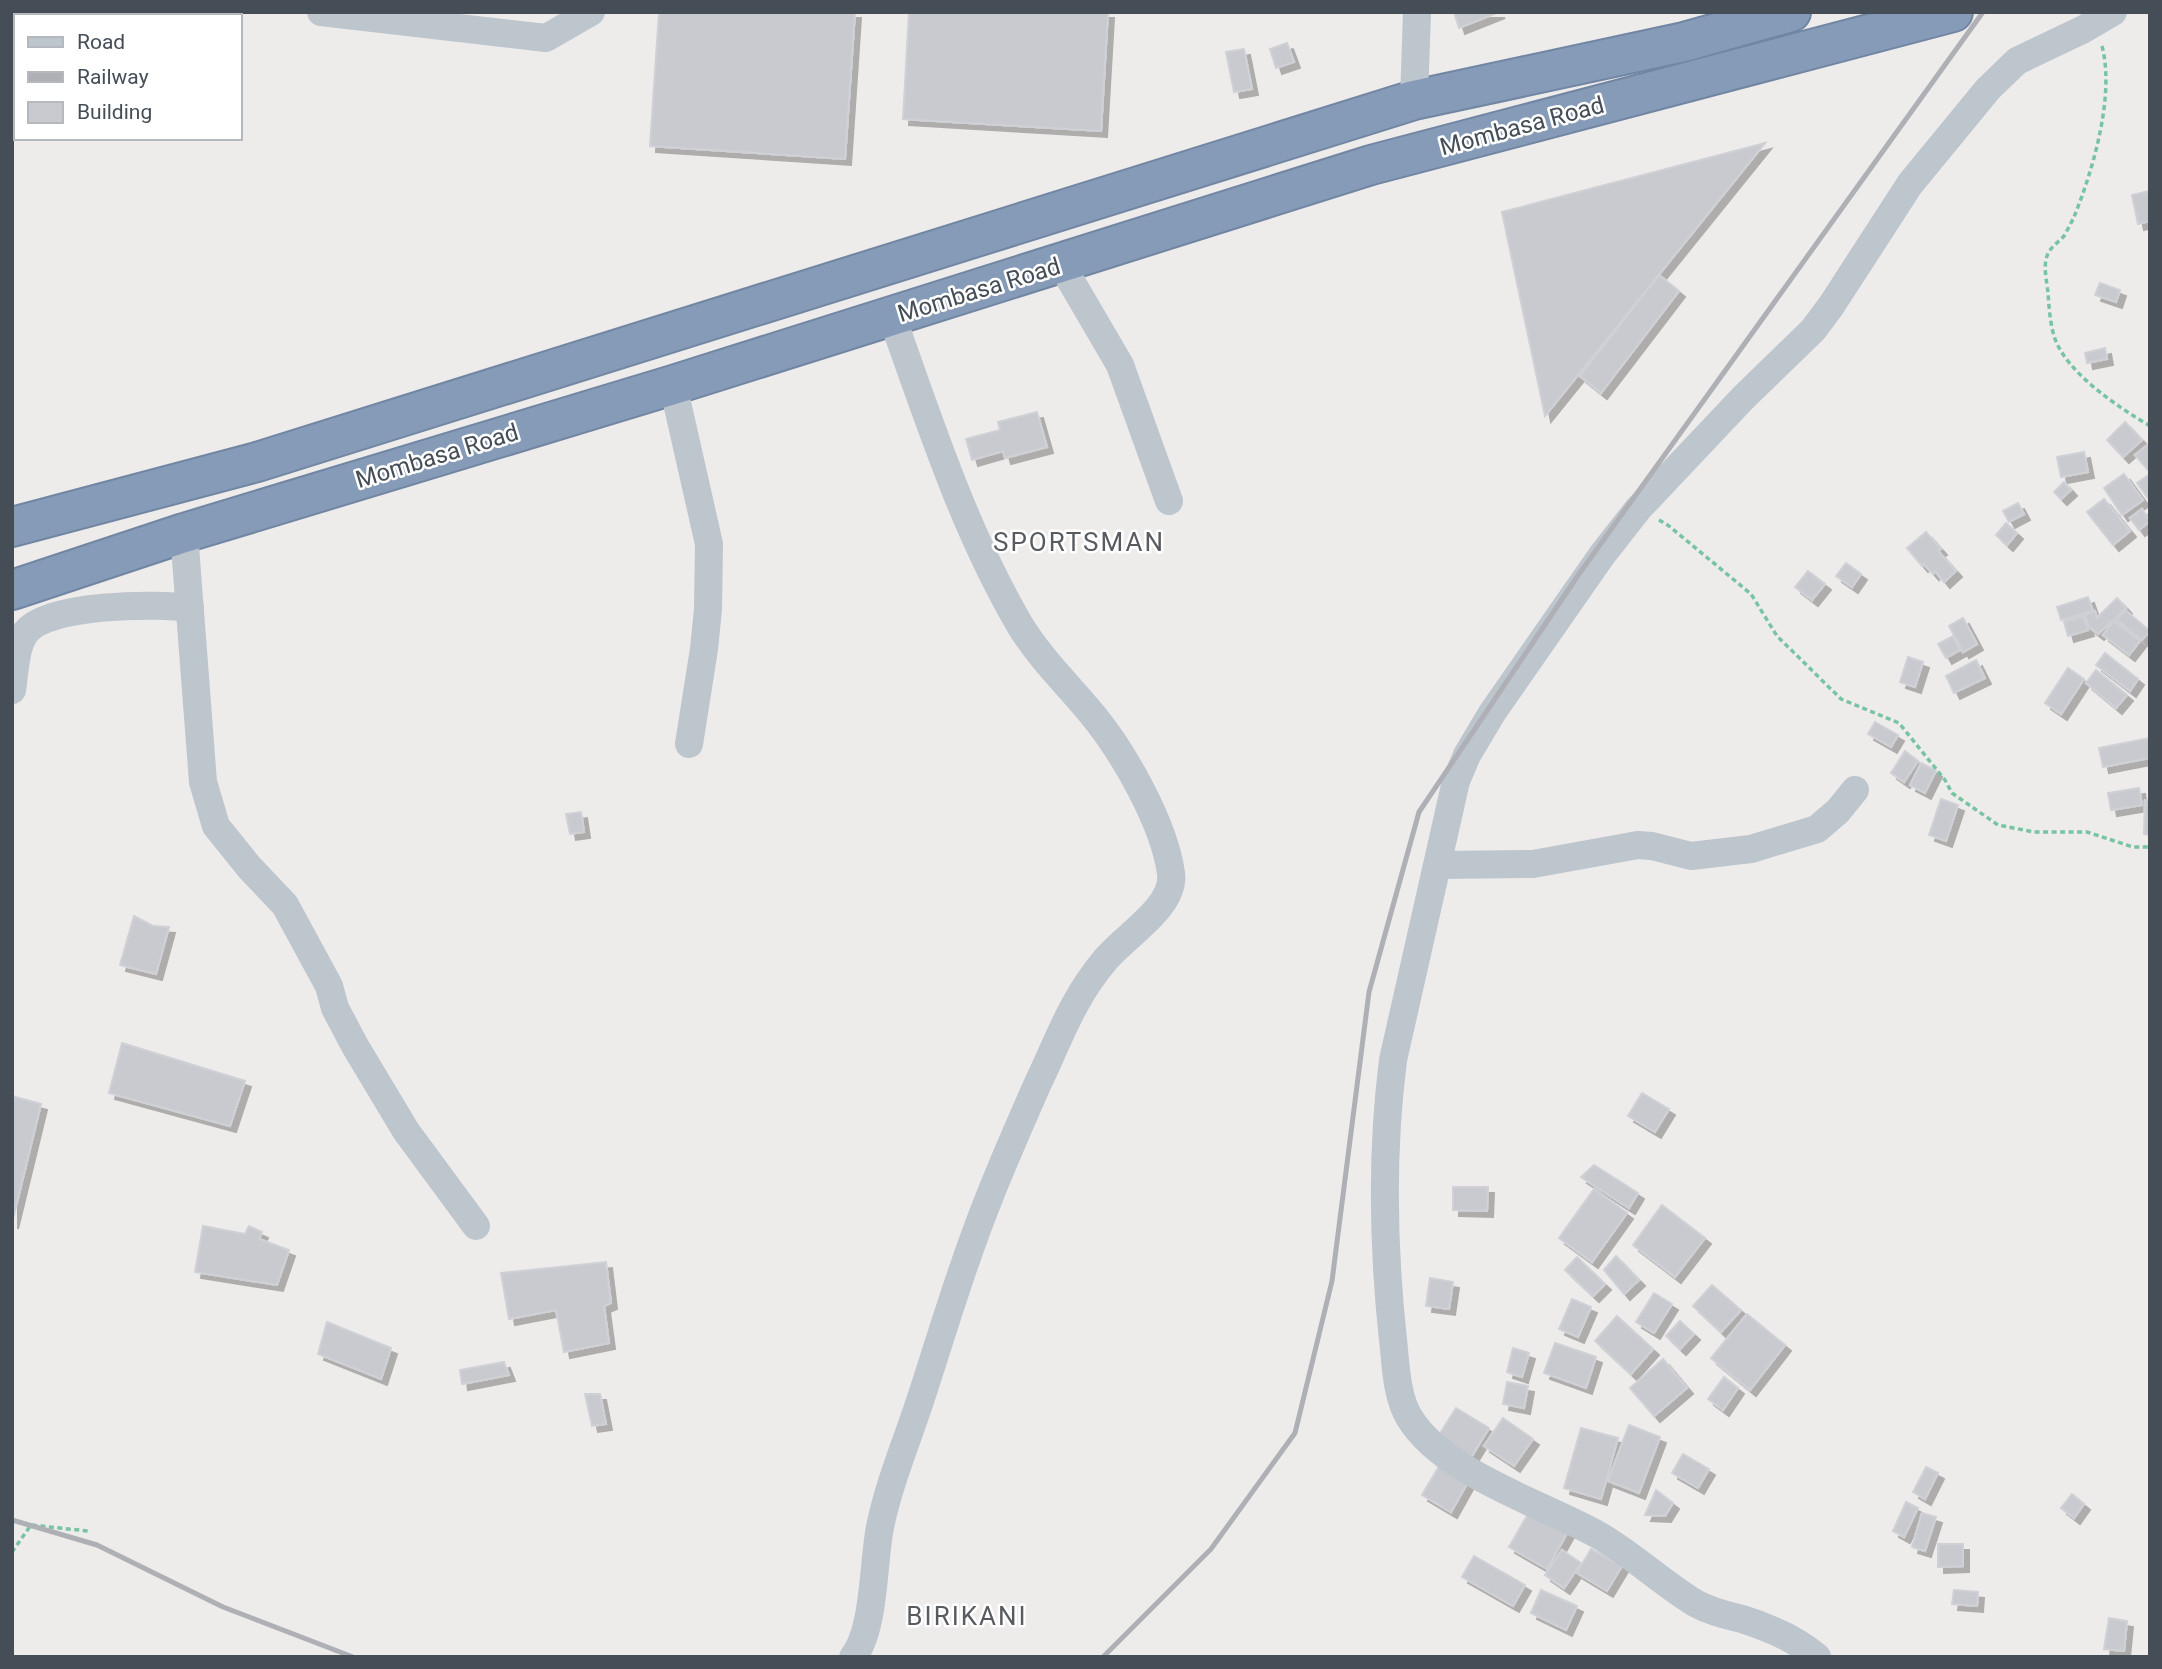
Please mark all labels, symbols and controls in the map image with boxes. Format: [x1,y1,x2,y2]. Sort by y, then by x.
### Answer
legend [14,14,242,140]
text: Road [77,30,125,54]
text: Railway [77,65,149,89]
street label: Mombasa Road [1437,91,1607,161]
text: Building [77,100,152,124]
street label: Mombasa Road [894,252,1064,328]
street label: Mombasa Road [352,418,522,494]
district label: SPORTSMAN [993,527,1165,557]
district label: BIRIKANI [906,1601,1028,1631]

